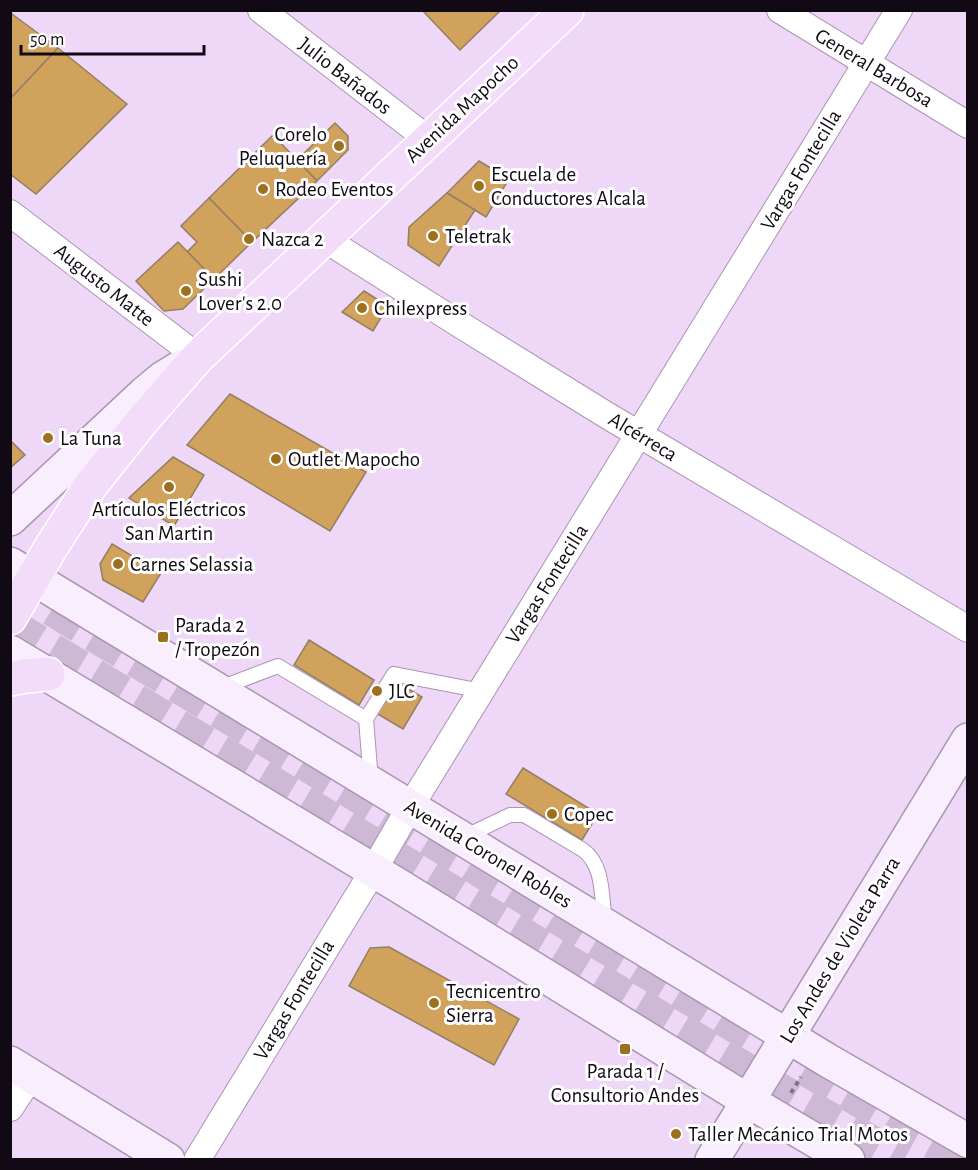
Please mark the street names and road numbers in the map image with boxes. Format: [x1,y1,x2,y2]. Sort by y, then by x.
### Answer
street label: General Barbosa [811,25,937,112]
street label: Julio Bañados [295,33,395,119]
street label: Avenida Mapocho [401,51,523,167]
street label: Vargas Fontecilla [757,106,845,234]
street label: Augusto Matte [50,240,158,330]
street label: Alcérreca [605,408,681,466]
street label: Vargas Fontecilla [502,520,592,647]
street label: Avenida Coronel Robles [401,796,575,912]
street label: Los Andes de Violeta Parra [776,853,904,1047]
street label: Vargas Fontecilla [250,936,338,1064]

